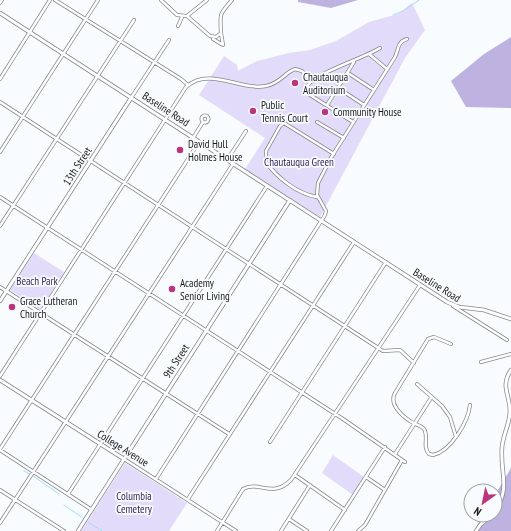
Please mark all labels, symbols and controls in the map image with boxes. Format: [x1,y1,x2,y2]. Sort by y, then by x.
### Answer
place label: Chautauqua Auditorium [303,70,348,97]
marker: Chautauqua Auditorium [290,78,300,88]
street label: Baseline Road [140,89,192,130]
place label: Public Tennis Court [261,98,308,125]
place label: Community House [333,105,402,119]
marker: Public Tennis Court [248,106,258,116]
marker: Community House [320,107,330,117]
place label: David Hull Holmes House [188,137,243,164]
street label: 13th Street [59,144,95,188]
marker: David Hull Holmes House [175,145,185,155]
park label: Chautauqua Green [264,155,334,169]
street label: Baseline Road [411,265,463,305]
park label: Beach Park [16,274,59,288]
place label: Academy Senior Living [180,276,230,303]
marker: Academy Senior Living [167,284,177,294]
place label: Grace Lutheran Church [20,294,77,321]
marker: Grace Lutheran Church [7,302,17,312]
street label: 9th Street [160,341,192,381]
street label: College Avenue [95,427,152,470]
north arrow [463,483,503,523]
park label: Columbia Cemetery [116,489,153,516]
text: N [471,504,484,519]

